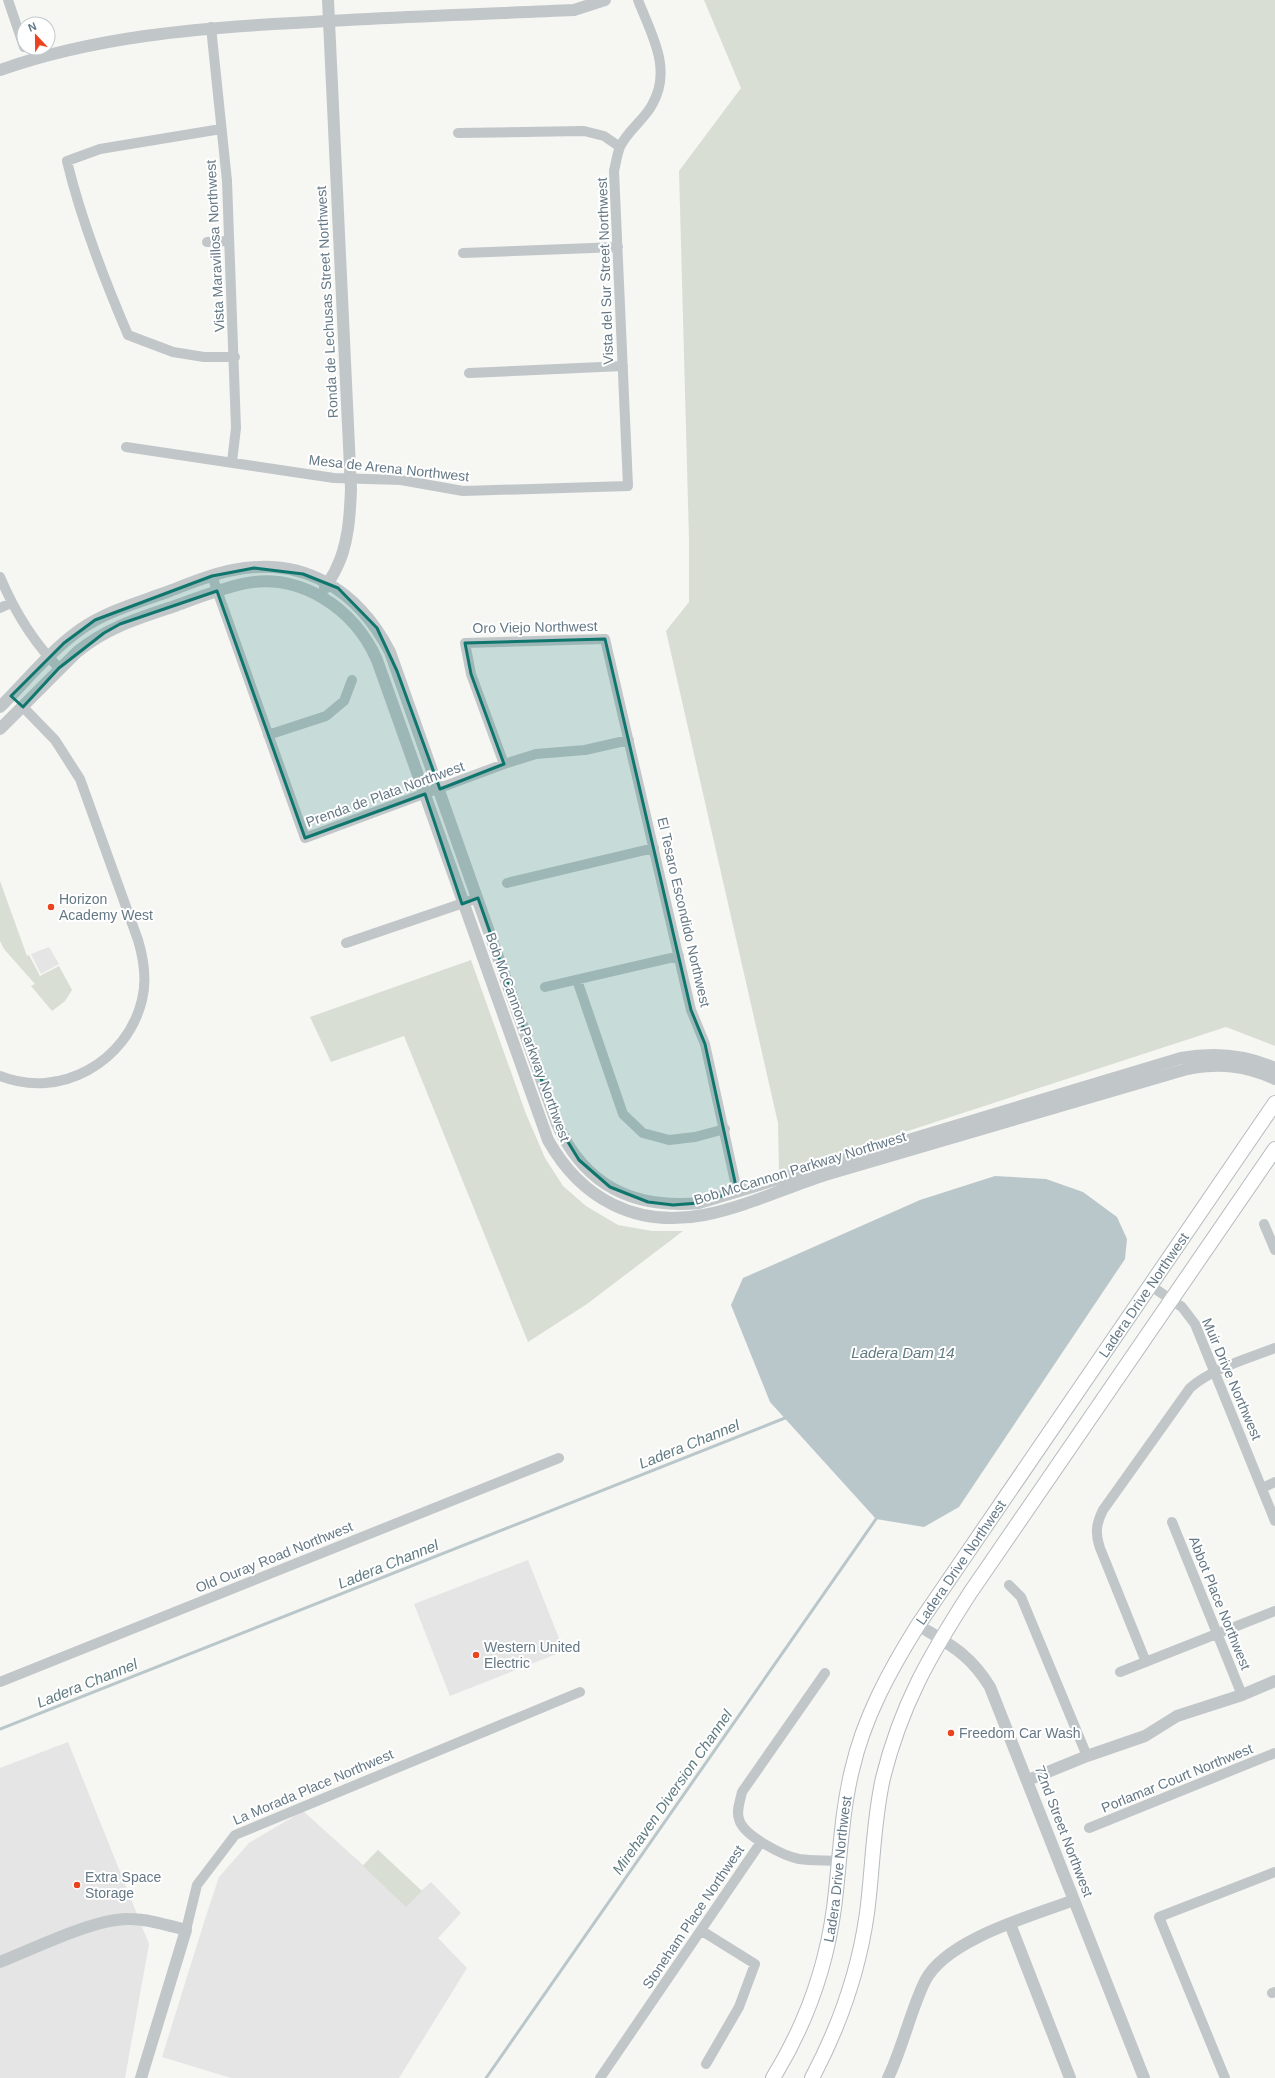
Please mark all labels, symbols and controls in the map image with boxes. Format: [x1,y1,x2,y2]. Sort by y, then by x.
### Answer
north arrow [16,16,56,56]
text: N [26,20,38,34]
street label: Vista Maravillosa Northwest [202,159,228,333]
street label: Vista del Sur Street Northwest [594,177,616,365]
street label: Ronda de Lechusas Street Northwest [313,185,341,419]
street label: Mesa de Arena Northwest [308,452,470,484]
street label: Oro Viejo Northwest [472,618,598,636]
street label: Prenda de Plata Northwest [304,758,466,830]
street label: El Tesaro Escondido Northwest [654,816,714,1009]
place label: Horizon Academy West [59,891,153,923]
marker: Horizon Academy West [46,902,56,912]
street label: Bob McCannon Parkway Northwest [483,930,573,1144]
street label: Bob McCannon Parkway Northwest [692,1128,908,1208]
street label: Ladera Drive Northwest [1095,1230,1192,1360]
street label: Muir Drive Northwest [1199,1316,1265,1442]
water label: Ladera Dam 14 [851,1344,955,1361]
water label: Ladera Channel [636,1416,742,1472]
street label: Ladera Drive Northwest [913,1497,1009,1628]
street label: Old Ouray Road Northwest [193,1518,355,1596]
street label: Abbot Place Northwest [1186,1534,1254,1672]
water label: Ladera Channel [335,1536,441,1592]
place label: Western United Electric [484,1639,580,1671]
marker: Western United Electric [471,1650,481,1660]
water label: Ladera Channel [34,1655,140,1711]
water label: Mirehaven Diversion Channel [609,1706,736,1877]
place label: Freedom Car Wash [959,1725,1081,1741]
marker: Freedom Car Wash [946,1728,956,1738]
street label: Porlamar Court Northwest [1099,1740,1255,1816]
street label: La Morada Place Northwest [230,1746,396,1828]
street label: 72nd Street Northwest [1032,1763,1096,1899]
street label: Ladera Drive Northwest [820,1795,855,1944]
street label: Stoneham Place Northwest [639,1842,747,1992]
place label: Extra Space Storage [85,1869,161,1901]
marker: Extra Space Storage [72,1880,82,1890]

